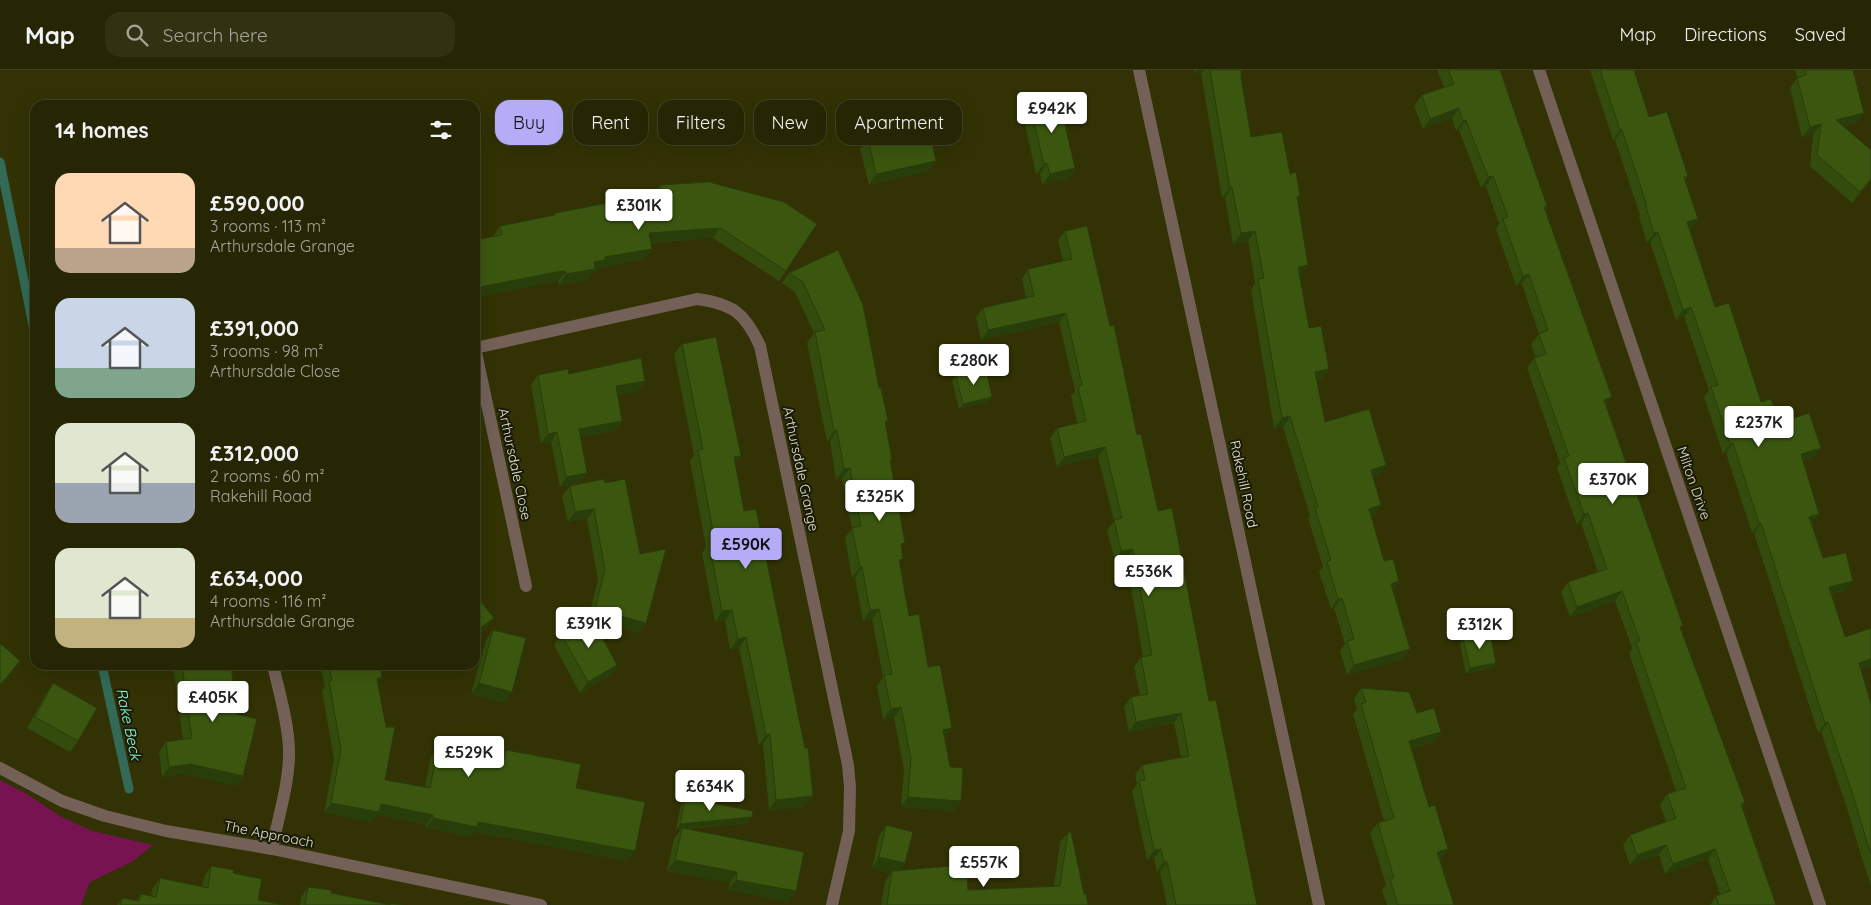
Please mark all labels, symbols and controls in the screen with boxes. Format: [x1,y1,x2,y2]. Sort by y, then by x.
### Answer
search box [105,12,455,57]
text: Map [25,20,75,50]
icon: search [123,21,151,49]
text: Search here [163,23,268,47]
text: Map [1619,23,1656,46]
text: Directions [1684,23,1767,46]
text: Saved [1795,23,1846,46]
pin: £942K [1017,92,1087,134]
text: £942K [1028,98,1076,118]
chip: Buy [495,100,563,145]
chip: Rent [573,100,648,145]
chip: Filters [658,100,744,145]
chip: New [754,100,826,145]
chip: Apartment [836,100,962,145]
icon: filters [427,116,455,144]
text: 14 homes [55,117,149,143]
pin: £301K [604,189,674,231]
text: £590,000 [210,190,304,216]
icon: home [95,193,155,253]
text: £301K [616,195,662,215]
text: 3 rooms · 113 m² [210,216,326,236]
text: Arthursdale Grange [210,236,355,256]
text: £391,000 [210,315,299,341]
icon: home [95,318,155,378]
text: 3 rooms · 98 m² [210,341,323,361]
pin: £280K [939,344,1009,386]
text: £280K [950,350,998,370]
text: Arthursdale Close [210,361,340,381]
street label: Arthursdale Grange [779,405,823,533]
street label: Arthursdale Close [494,406,536,522]
pin: £237K [1724,406,1794,448]
text: £237K [1736,412,1782,432]
street label: Rakehill Road [1226,439,1262,529]
text: £312,000 [210,440,299,466]
icon: home [95,443,155,503]
street label: Milton Drive [1673,444,1715,522]
pin: £370K [1578,462,1648,505]
text: 2 rooms · 60 m² [210,466,324,486]
text: £370K [1589,469,1637,489]
pin: £325K [845,480,915,522]
text: Rakehill Road [210,486,312,506]
text: £325K [856,486,904,506]
pin: £590K [711,528,781,570]
text: £590K [722,534,770,554]
pin: £536K [1114,554,1184,597]
text: £536K [1125,561,1173,581]
text: £634,000 [210,565,303,591]
icon: home [95,568,155,628]
text: 4 rooms · 116 m² [210,591,326,611]
pin: £391K [554,606,624,649]
pin: £312K [1445,608,1515,650]
text: Arthursdale Grange [210,611,355,631]
text: £391K [567,613,611,633]
text: £312K [1458,614,1502,634]
pin: £405K [178,680,248,723]
water label: Rake Beck [112,686,146,764]
text: £405K [189,687,237,707]
pin: £529K [434,736,504,778]
text: £529K [445,742,493,762]
pin: £634K [675,770,745,812]
text: £634K [686,776,734,796]
street label: The Approach [222,816,316,852]
pin: £557K [949,846,1019,888]
text: £557K [960,852,1008,872]

